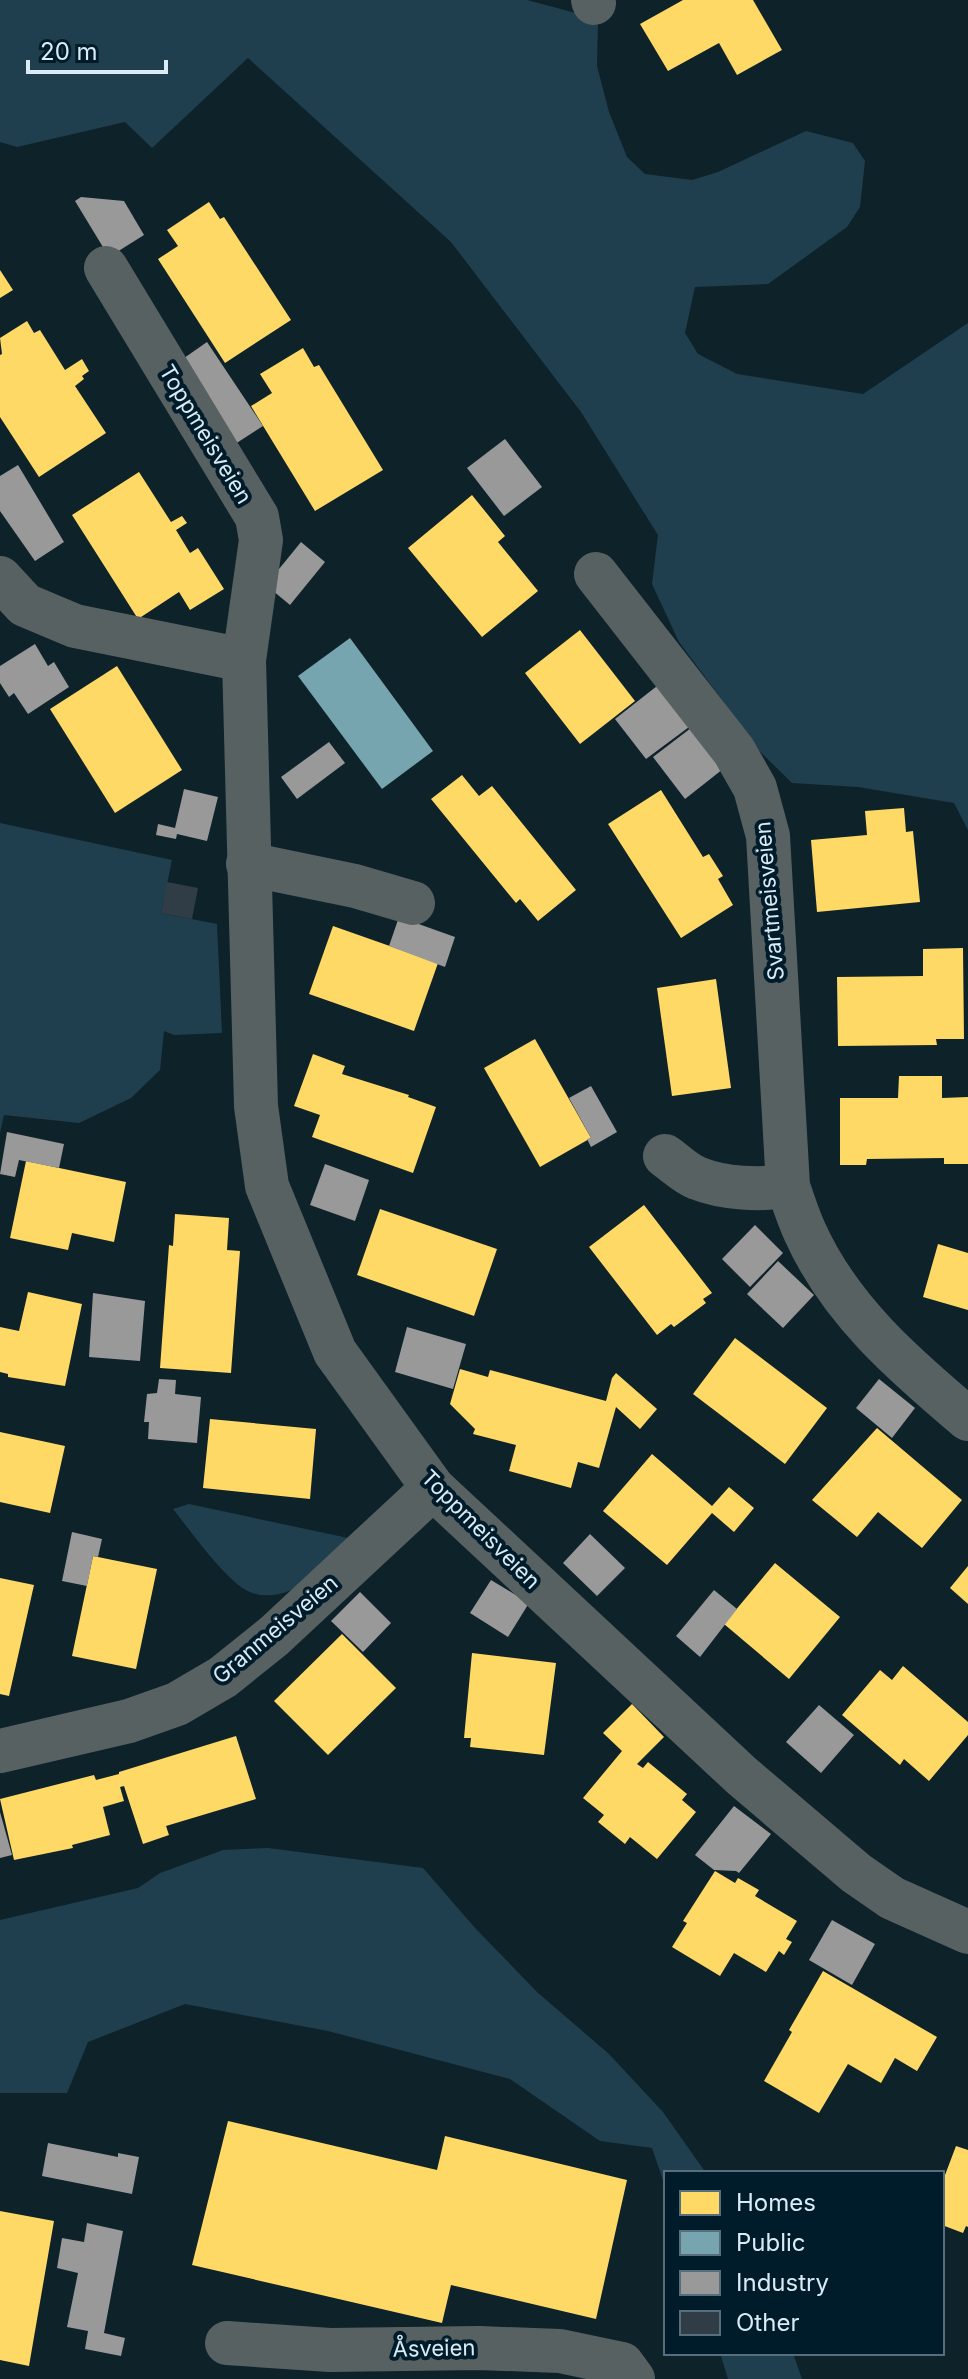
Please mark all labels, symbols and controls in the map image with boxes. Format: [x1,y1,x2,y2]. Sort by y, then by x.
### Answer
scale bar [28,24,166,74]
text: 20 m [40,37,98,66]
street label: Toppmeisveien [154,360,258,508]
street label: Svartmeisveien [749,820,789,982]
street label: Toppmeisveien [416,1464,546,1594]
street label: Granmeisveien [207,1569,343,1689]
legend [664,2171,944,2355]
text: Homes [736,2188,816,2217]
text: Public [736,2228,806,2257]
text: Industry [736,2268,829,2297]
text: Other [736,2308,799,2337]
street label: Åsveien [392,2333,476,2362]

